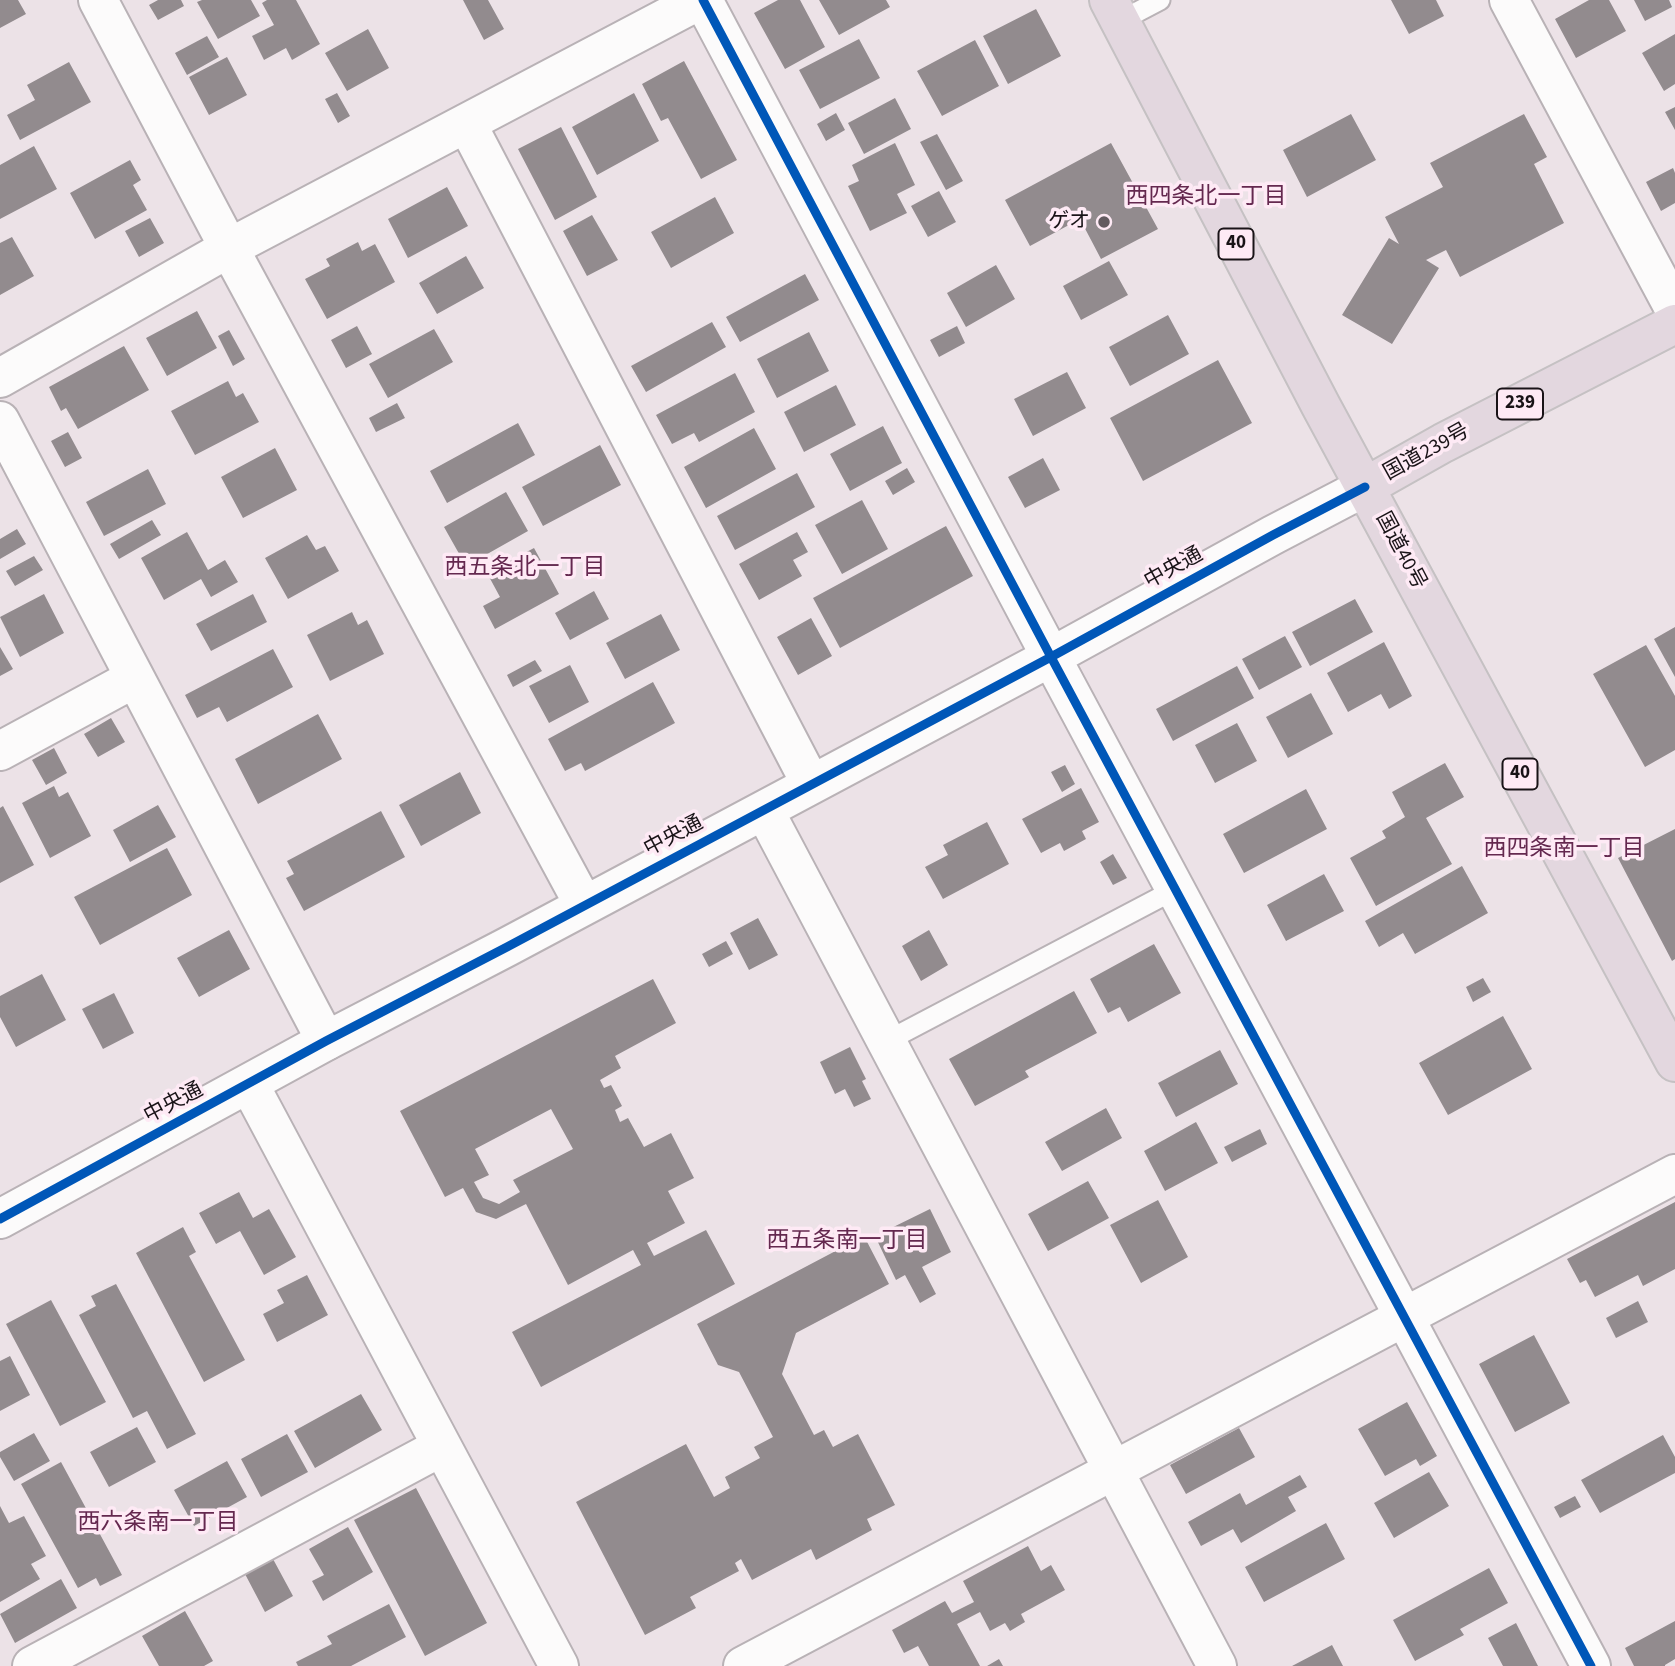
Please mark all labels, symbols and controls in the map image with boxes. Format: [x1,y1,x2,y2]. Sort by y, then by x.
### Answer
district label: 西四条北一丁目 [1126,184,1286,212]
place label: ゲオ [1048,209,1090,235]
marker: ゲオ [1096,214,1112,230]
road number: 40 [1218,228,1254,260]
road number: 239 [1497,388,1543,420]
street label: 国道239号 [1380,419,1474,487]
street label: 国道40号 [1369,508,1431,594]
street label: 中央通 [1140,543,1208,595]
district label: 西五条北一丁目 [445,555,605,583]
road number: 40 [1502,758,1538,790]
street label: 中央通 [640,811,708,863]
district label: 西四条南一丁目 [1484,836,1644,864]
street label: 中央通 [140,1078,208,1130]
district label: 西五条南一丁目 [767,1228,927,1256]
district label: 西六条南一丁目 [78,1510,238,1538]

